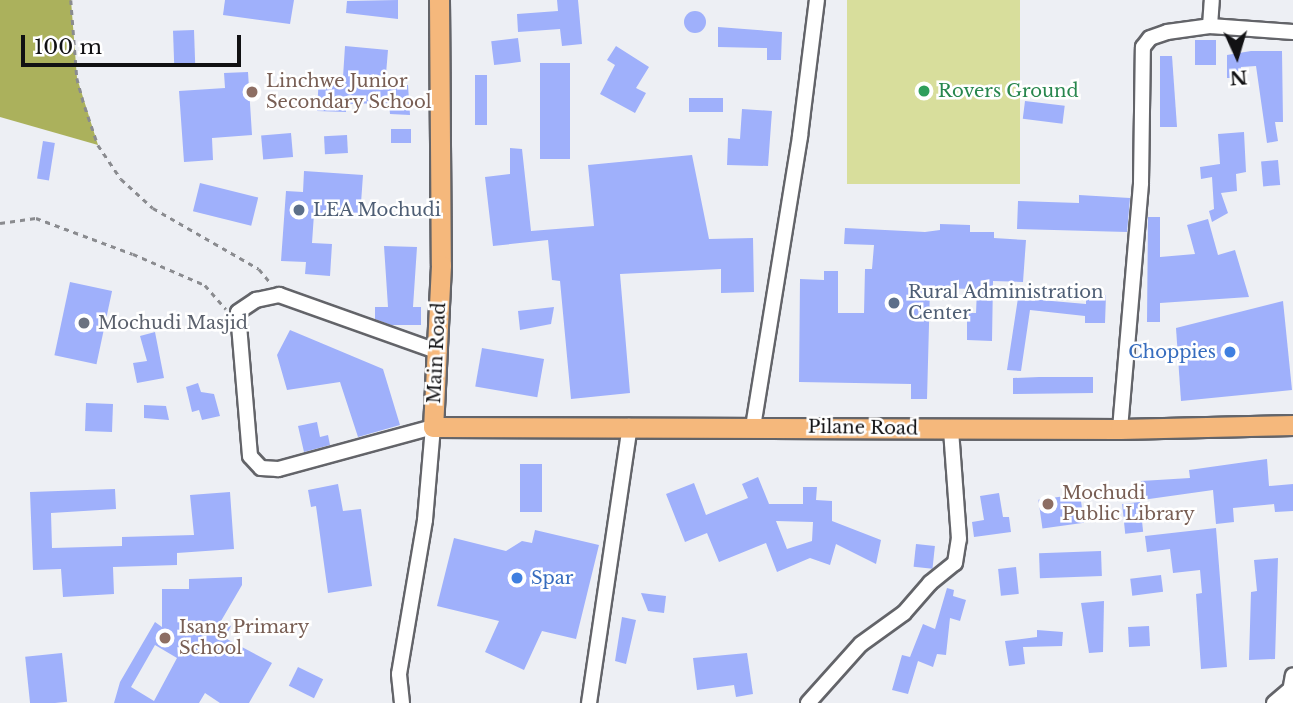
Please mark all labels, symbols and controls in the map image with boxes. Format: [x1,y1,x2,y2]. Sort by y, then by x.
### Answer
scale bar [24,21,245,65]
north arrow [1202,21,1272,91]
text: 100 m [34,34,102,60]
text: N [1229,65,1248,90]
place label: Linchwe Junior Secondary School [266,71,432,114]
place label: Rovers Ground [938,80,1079,102]
marker: Rovers Ground [916,83,932,99]
marker: Linchwe Junior Secondary School [244,84,260,100]
place label: LEA Mochudi [313,199,442,221]
marker: LEA Mochudi [291,202,307,218]
place label: Rural Administration Center [908,282,1104,324]
marker: Rural Administration Center [886,295,902,311]
street label: Main Road [424,302,450,404]
place label: Mochudi Masjid [98,312,248,334]
marker: Mochudi Masjid [76,315,92,331]
place label: Choppies [1128,341,1216,363]
marker: Choppies [1222,344,1238,360]
street label: Pilane Road [808,416,918,440]
place label: Mochudi Public Library [1062,483,1195,526]
marker: Mochudi Public Library [1040,496,1056,512]
place label: Spar [531,567,573,589]
marker: Spar [509,570,525,586]
place label: Isang Primary School [179,617,309,660]
marker: Isang Primary School [157,630,173,646]

